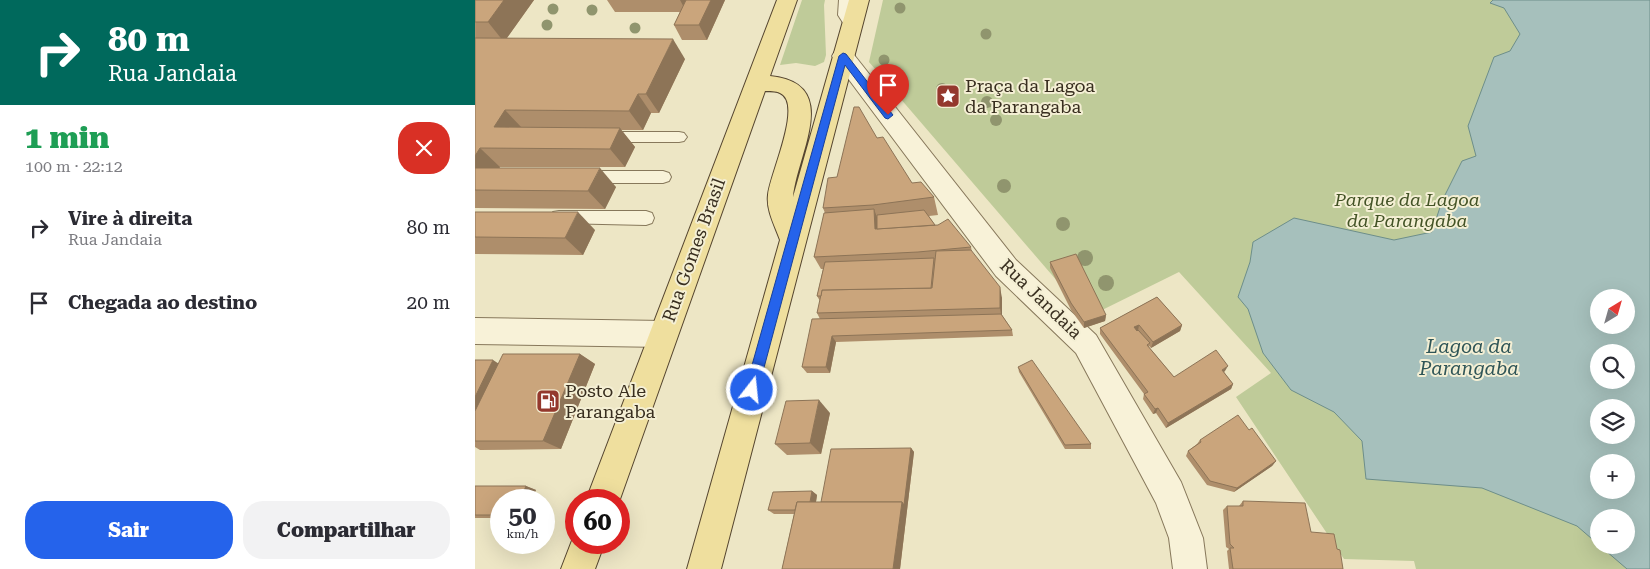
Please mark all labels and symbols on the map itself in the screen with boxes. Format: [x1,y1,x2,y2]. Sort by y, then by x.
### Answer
pin [867,64,909,115]
place label: Praça da Lagoa da Parangaba [965,75,1095,117]
place icon: Praça da Lagoa da Parangaba [935,83,961,109]
street label: Rua Gomes Brasil [658,175,729,325]
park label: Parque da Lagoa da Parangaba [1333,189,1480,231]
street label: Rua Jandaia [996,254,1087,343]
north arrow [1590,289,1635,334]
water label: Lagoa da Parangaba [1418,335,1519,380]
position arrow [725,363,777,415]
place label: Posto Ale Parangaba [565,380,656,422]
fuel station icon: Posto Ale Parangaba [535,388,561,414]
speed limit sign: 60 [565,489,630,554]

